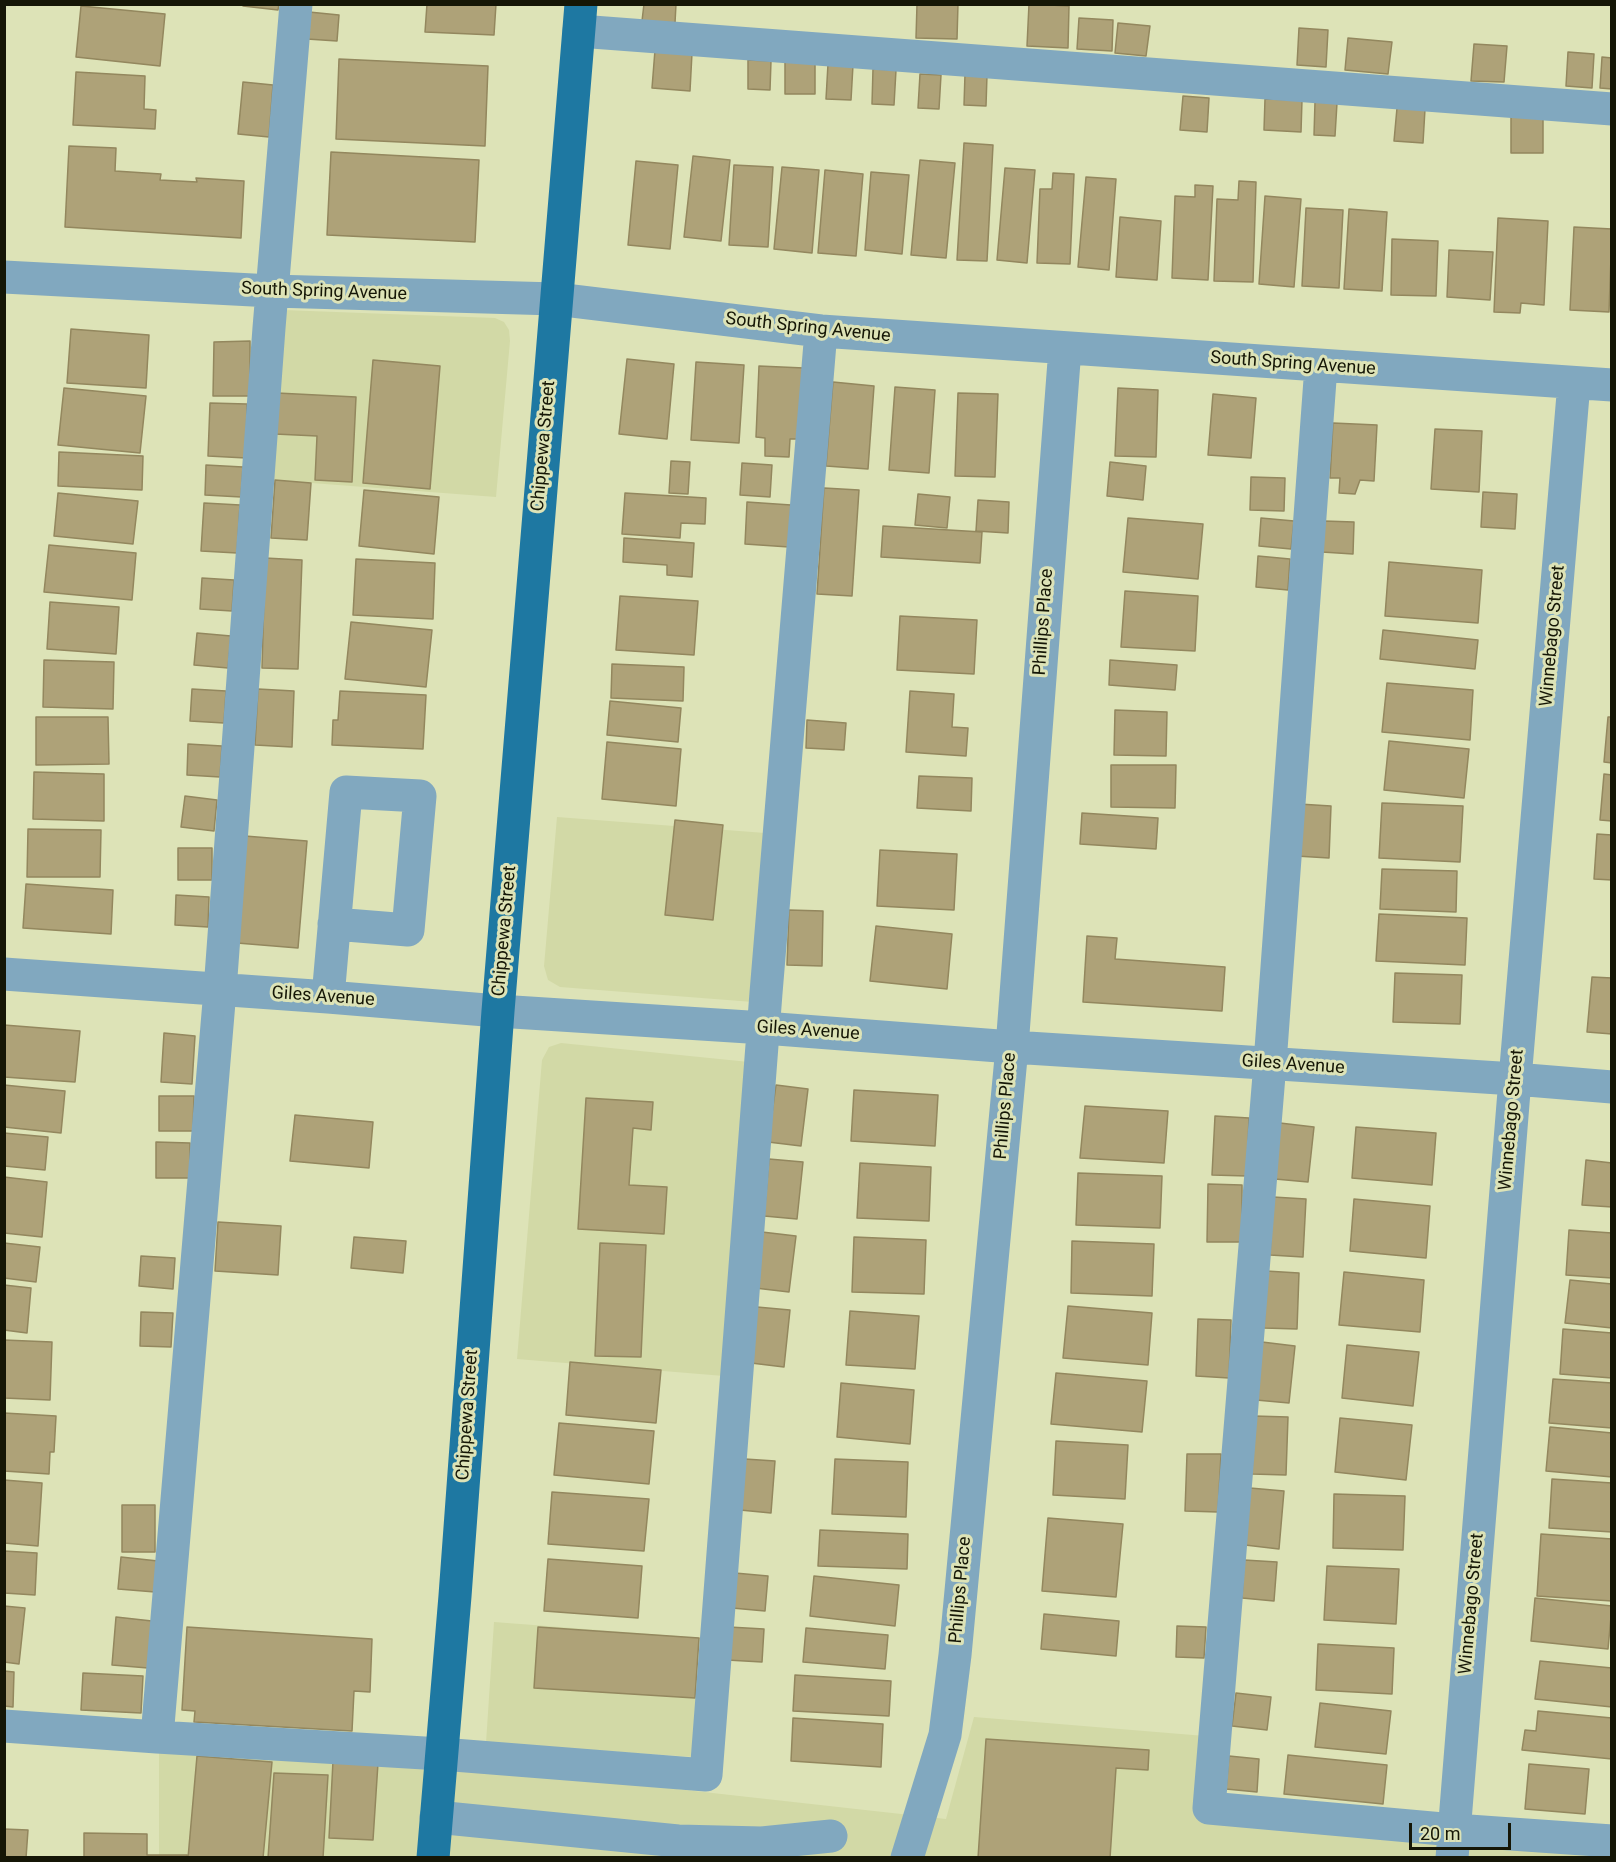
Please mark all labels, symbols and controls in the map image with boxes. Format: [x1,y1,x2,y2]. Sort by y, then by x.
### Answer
street label: South Spring Avenue [241,278,407,306]
street label: South Spring Avenue [724,309,892,347]
street label: South Spring Avenue [1210,347,1376,381]
street label: Chippewa Street [528,380,560,512]
street label: Winnebago Street [1536,564,1570,708]
street label: Phillips Place [1029,568,1059,676]
street label: Chippewa Street [489,865,521,997]
street label: Giles Avenue [271,983,375,1011]
street label: Giles Avenue [756,1017,860,1045]
street label: Winnebago Street [1495,1048,1529,1192]
street label: Giles Avenue [1241,1051,1345,1079]
street label: Phillips Place [991,1052,1021,1160]
street label: Chippewa Street [453,1349,483,1481]
street label: Winnebago Street [1455,1532,1489,1676]
street label: Phillips Place [946,1536,976,1644]
scale bar [1412,1811,1514,1849]
text: 20 m [1420,1823,1460,1844]

